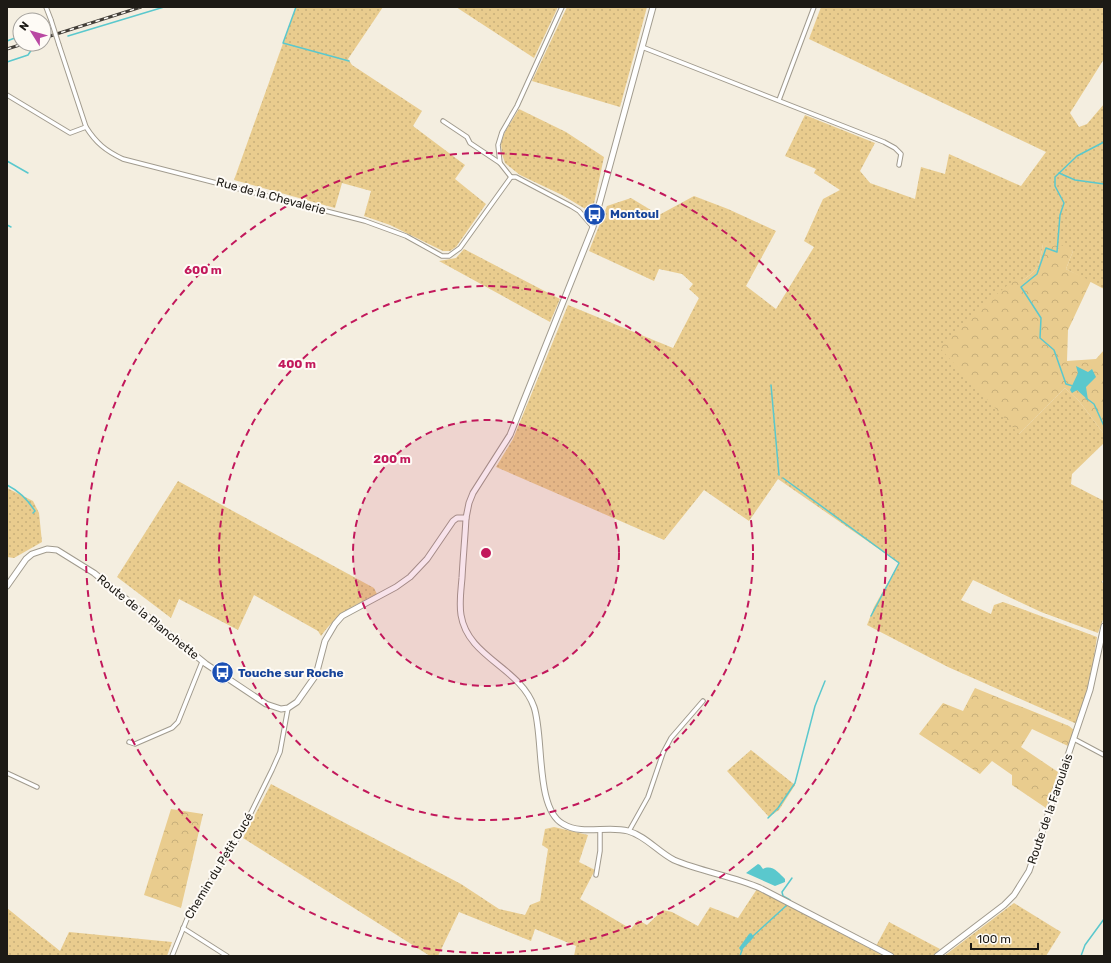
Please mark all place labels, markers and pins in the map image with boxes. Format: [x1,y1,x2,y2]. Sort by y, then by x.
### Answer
bus stop icon: Montoul [581,201,607,227]
place label: Montoul [610,207,659,221]
centre of rings [479,546,493,560]
bus stop icon: Touche sur Roche [209,660,235,686]
place label: Touche sur Roche [238,666,344,680]

